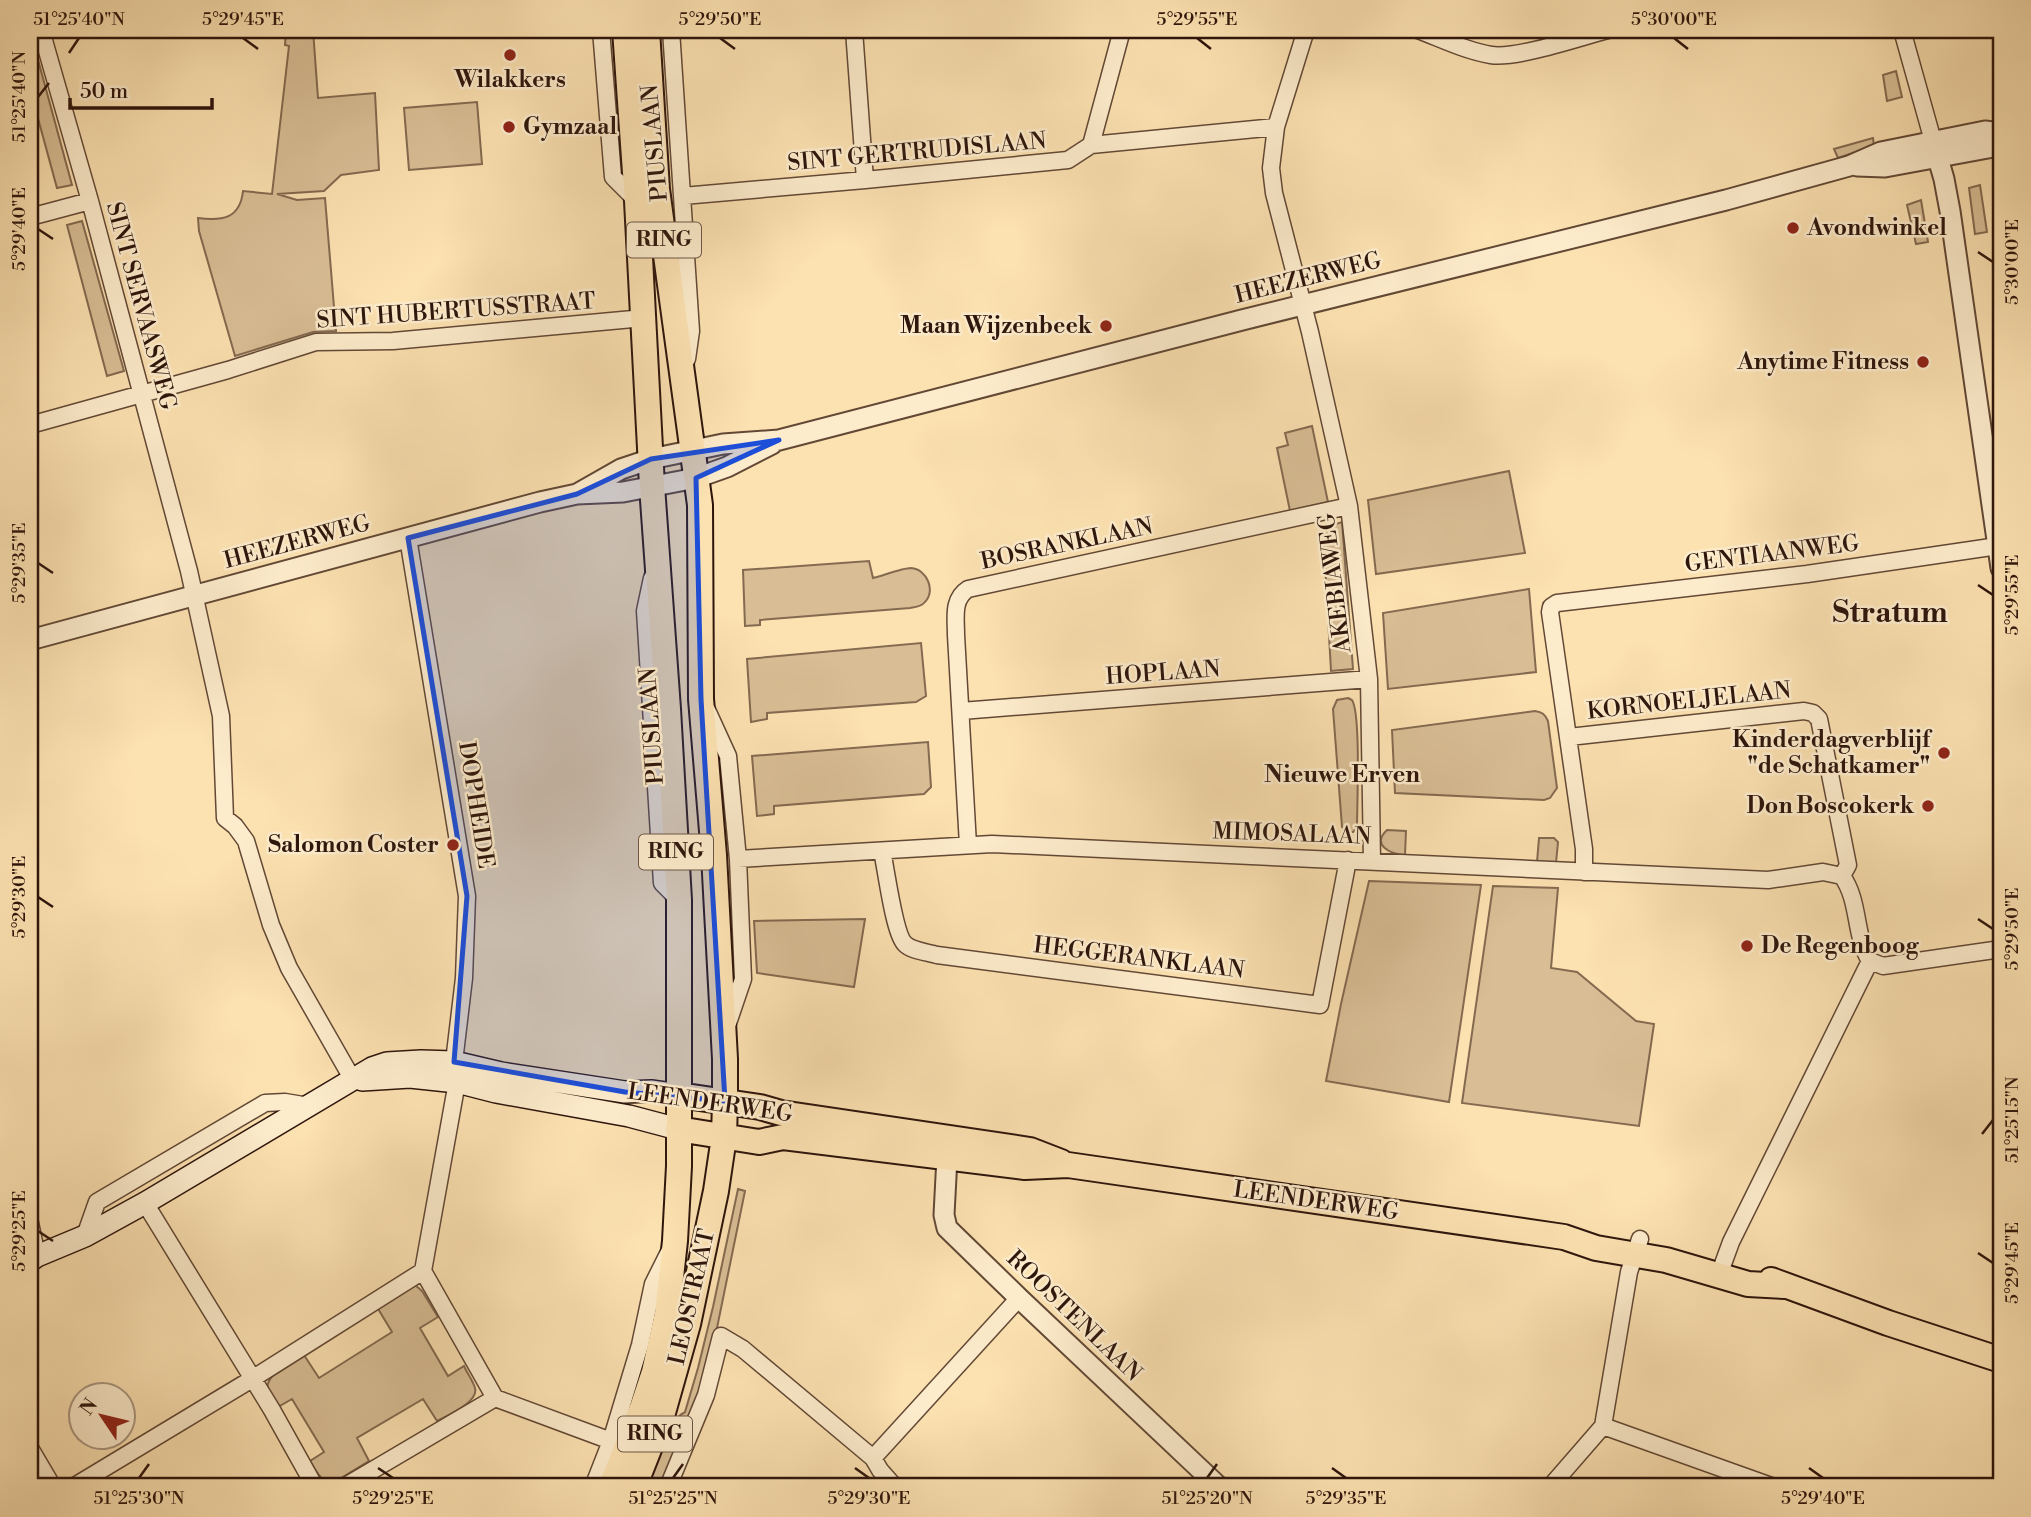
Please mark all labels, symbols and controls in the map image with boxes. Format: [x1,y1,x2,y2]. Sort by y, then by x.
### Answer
text: 51°25'40"N [33,8,125,31]
text: 5°29'45"E [202,8,284,31]
text: 5°29'50"E [678,8,762,31]
text: 5°29'55"E [1156,8,1238,31]
text: 5°30'00"E [1631,8,1717,31]
marker: Wilakkers [502,47,518,63]
text: 51°25'40"N [8,51,31,143]
scale bar [70,66,212,110]
place label: Wilakkers [453,66,566,94]
text: 50 m [80,79,128,105]
street label: PIUSLAAN [636,83,674,203]
place label: Gymzaal [523,113,617,141]
marker: Gymzaal [501,119,517,135]
street label: SINT GERTRUDISLAAN [786,127,1048,177]
text: 5°29'40"E [8,187,31,271]
street label: SINT SERVAASWEG [100,199,182,413]
place label: Avondwinkel [1806,214,1947,242]
text: 5°30'00"E [2001,219,2024,305]
marker: Avondwinkel [1785,220,1801,236]
road number: RING [627,222,701,258]
street label: HEEZERWEG [1232,246,1384,310]
street label: SINT HUBERTUSSTRAAT [316,287,596,335]
place label: Maan Wijzenbeek [900,312,1093,340]
marker: Maan Wijzenbeek [1098,318,1114,334]
place label: Anytime Fitness [1736,348,1909,376]
marker: Anytime Fitness [1915,354,1931,370]
street label: HEEZERWEG [221,509,373,575]
street label: AKEBIAWEG [1313,511,1358,656]
street label: BOSRANKLAAN [977,512,1156,576]
text: 5°29'35"E [8,522,31,604]
street label: GENTIAANWEG [1683,529,1861,579]
text: 5°29'55"E [2001,554,2024,636]
district label: Stratum [1832,594,1948,632]
street label: HOPLAAN [1105,655,1221,691]
street label: PIUSLAAN [634,667,670,785]
street label: KORNOELJELAAN [1586,676,1792,726]
place label: Kinderdagverblijf "de Schatkamer" [1732,726,1933,780]
street label: DOPHEIDE [452,739,500,871]
marker: Kinderdagverblijf "de Schatkamer" [1936,745,1952,761]
district label: Nieuwe Erven [1264,760,1420,790]
place label: Don Boscokerk [1747,792,1915,820]
marker: Don Boscokerk [1920,798,1936,814]
street label: MIMOSALAAN [1212,817,1372,851]
place label: Salomon Coster [268,831,439,859]
road number: RING [639,834,713,870]
marker: Salomon Coster [445,837,461,853]
text: 5°29'30"E [8,855,31,939]
text: 5°29'50"E [2001,887,2024,971]
street label: HEGGERANKLAAN [1032,931,1246,985]
place label: De Regenboog [1761,932,1919,960]
marker: De Regenboog [1739,938,1755,954]
text: 51°25'15"N [2001,1076,2024,1163]
street label: LEENDERWEG [625,1078,795,1128]
street label: LEENDERWEG [1231,1176,1401,1226]
text: 5°29'25"E [8,1190,31,1272]
text: 5°29'45"E [2001,1222,2024,1304]
street label: LEOSTRAAT [663,1226,721,1368]
street label: ROOSTENLAAN [1001,1245,1147,1387]
north arrow [66,1380,136,1450]
text: N [75,1394,103,1420]
road number: RING [618,1416,692,1452]
text: 51°25'30"N [94,1487,185,1510]
text: 5°29'25"E [352,1487,434,1510]
text: 51°25'25"N [628,1487,718,1510]
text: 5°29'30"E [827,1487,911,1510]
text: 51°25'20"N [1161,1487,1253,1510]
text: 5°29'35"E [1305,1487,1387,1510]
text: 5°29'40"E [1781,1487,1865,1510]

